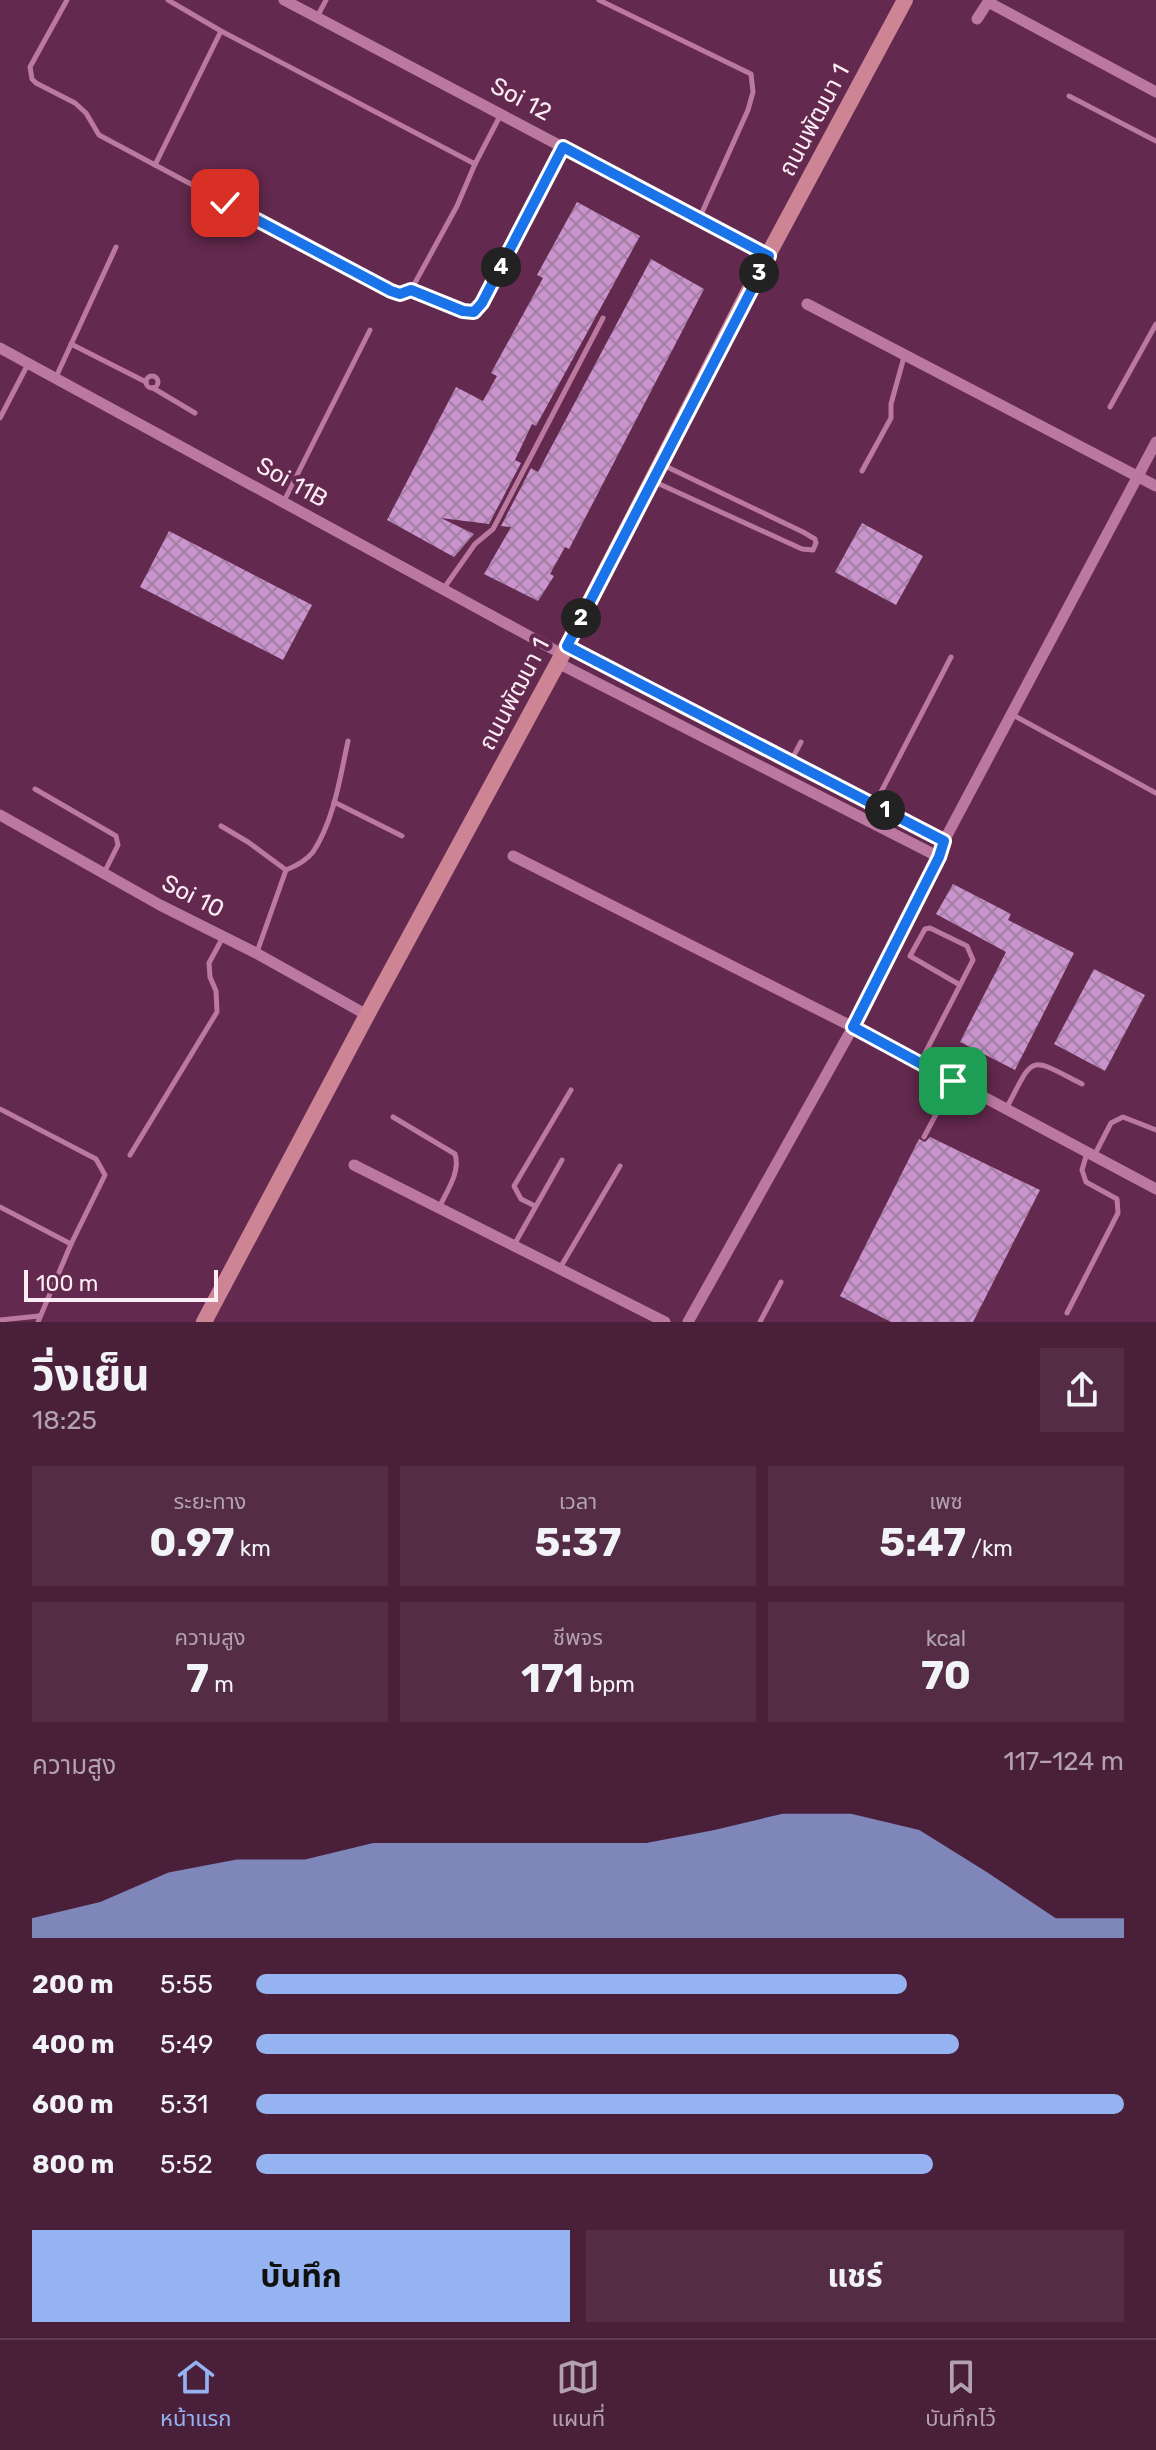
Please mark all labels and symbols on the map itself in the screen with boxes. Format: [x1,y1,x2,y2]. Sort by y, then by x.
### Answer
street label: ถนนพัฒนา 1 [773,59,855,181]
street label: Soi 12 [486,71,556,127]
pin [191,169,259,237]
pin: 4 [481,247,521,287]
pin: 3 [739,253,779,293]
street label: Soi 11B [252,451,332,513]
pin: 2 [561,598,601,638]
street label: ถนนพัฒนา 1 [473,633,555,755]
pin: 1 [865,790,905,830]
street label: Soi 10 [157,869,229,923]
pin [919,1047,987,1115]
scale bar [24,1266,218,1302]

